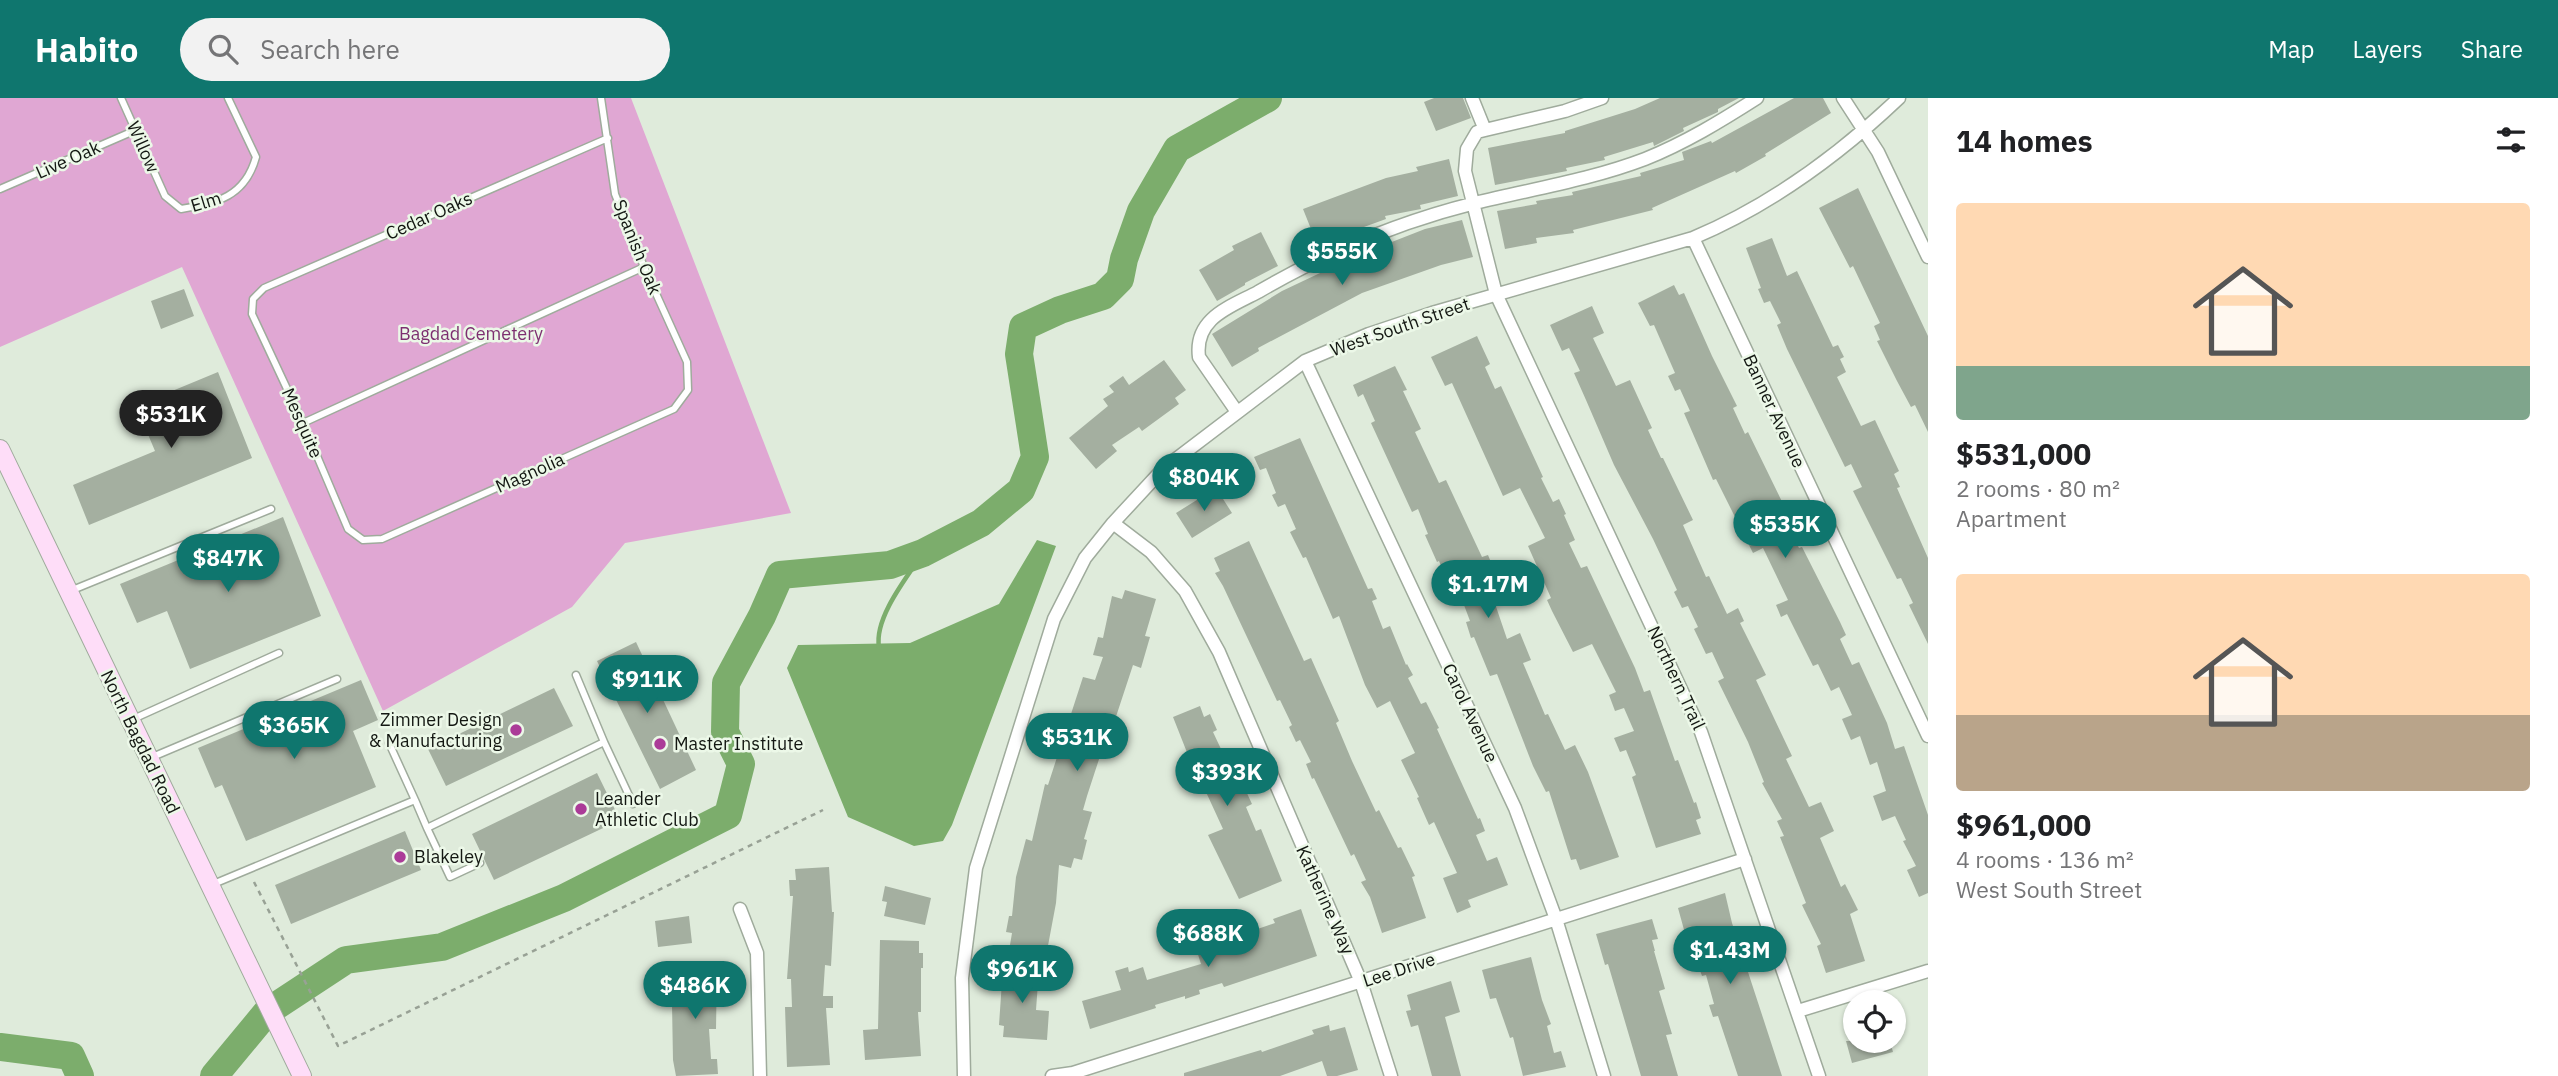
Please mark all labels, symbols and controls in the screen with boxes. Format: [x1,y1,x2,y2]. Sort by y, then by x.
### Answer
search box [180,18,670,81]
text: Habito [35,28,138,71]
icon: search [204,30,242,68]
text: Search here [260,32,400,66]
text: Map [2268,33,2315,65]
text: Layers [2353,33,2423,65]
text: Share [2461,33,2523,65]
street label: Willow [122,117,165,176]
text: 14 homes [1956,121,2093,160]
icon: filters [2492,121,2530,159]
street label: Live Oak [32,135,104,184]
street label: Elm [188,186,224,217]
street label: Cedar Oaks [382,186,476,245]
street label: Spanish Oak [608,196,667,298]
pin: $555K [1293,228,1391,287]
text: $555K [1306,235,1378,265]
icon: home [2180,248,2306,374]
street label: West South Street [1327,292,1473,361]
park label: Bagdad Cemetery [399,322,543,345]
street label: Banner Avenue [1738,350,1811,471]
street label: Mesquite [277,384,328,462]
pin: $531K [122,390,220,450]
text: $531K [135,398,207,428]
text: $531,000 [1956,434,2091,473]
street label: Magnolia [492,447,568,498]
pin: $804K [1155,454,1253,513]
text: $804K [1168,461,1240,491]
text: 2 rooms · 80 m² [1956,473,2120,503]
pin: $535K [1736,500,1834,560]
text: Apartment [1956,503,2067,533]
text: $535K [1749,508,1821,538]
pin: $847K [179,534,277,594]
text: $847K [192,542,264,572]
pin: $1.17M [1431,560,1545,620]
text: $1.17M [1447,568,1529,598]
icon: home [2180,619,2306,745]
street label: Northern Trail [1642,622,1711,734]
pin: $911K [598,656,696,715]
street label: Carol Avenue [1437,660,1503,766]
text: $911K [611,663,683,693]
street label: North Bagdad Road [96,666,185,817]
pin: $365K [245,702,343,761]
place label: Zimmer Design & Manufacturing [369,708,502,752]
text: $365K [258,709,330,739]
pin: $531K [1028,714,1126,773]
text: $531K [1041,721,1113,751]
marker: Zimmer Design & Manufacturing [508,722,524,738]
place label: Master Institute [674,732,804,755]
marker: Master Institute [652,736,668,752]
pin: $393K [1178,748,1276,808]
text: $393K [1191,756,1263,786]
place label: Leander Athletic Club [595,787,699,831]
marker: Leander Athletic Club [573,801,589,817]
text: $961,000 [1956,805,2091,844]
street label: Katherine Way [1291,842,1360,958]
text: 4 rooms · 136 m² [1956,844,2134,874]
place label: Blakeley [414,845,483,868]
marker: Blakeley [392,849,408,865]
text: West South Street [1956,874,2142,904]
pin: $688K [1159,910,1257,969]
text: $688K [1172,917,1244,947]
pin: $1.43M [1673,926,1787,986]
text: $1.43M [1689,934,1771,964]
pin: $961K [973,946,1071,1005]
street label: Lee Drive [1360,947,1438,992]
text: $961K [986,953,1058,983]
pin: $486K [646,962,744,1021]
text: $486K [659,969,731,999]
map controls [1843,990,1906,1053]
button: locate [1843,990,1906,1053]

